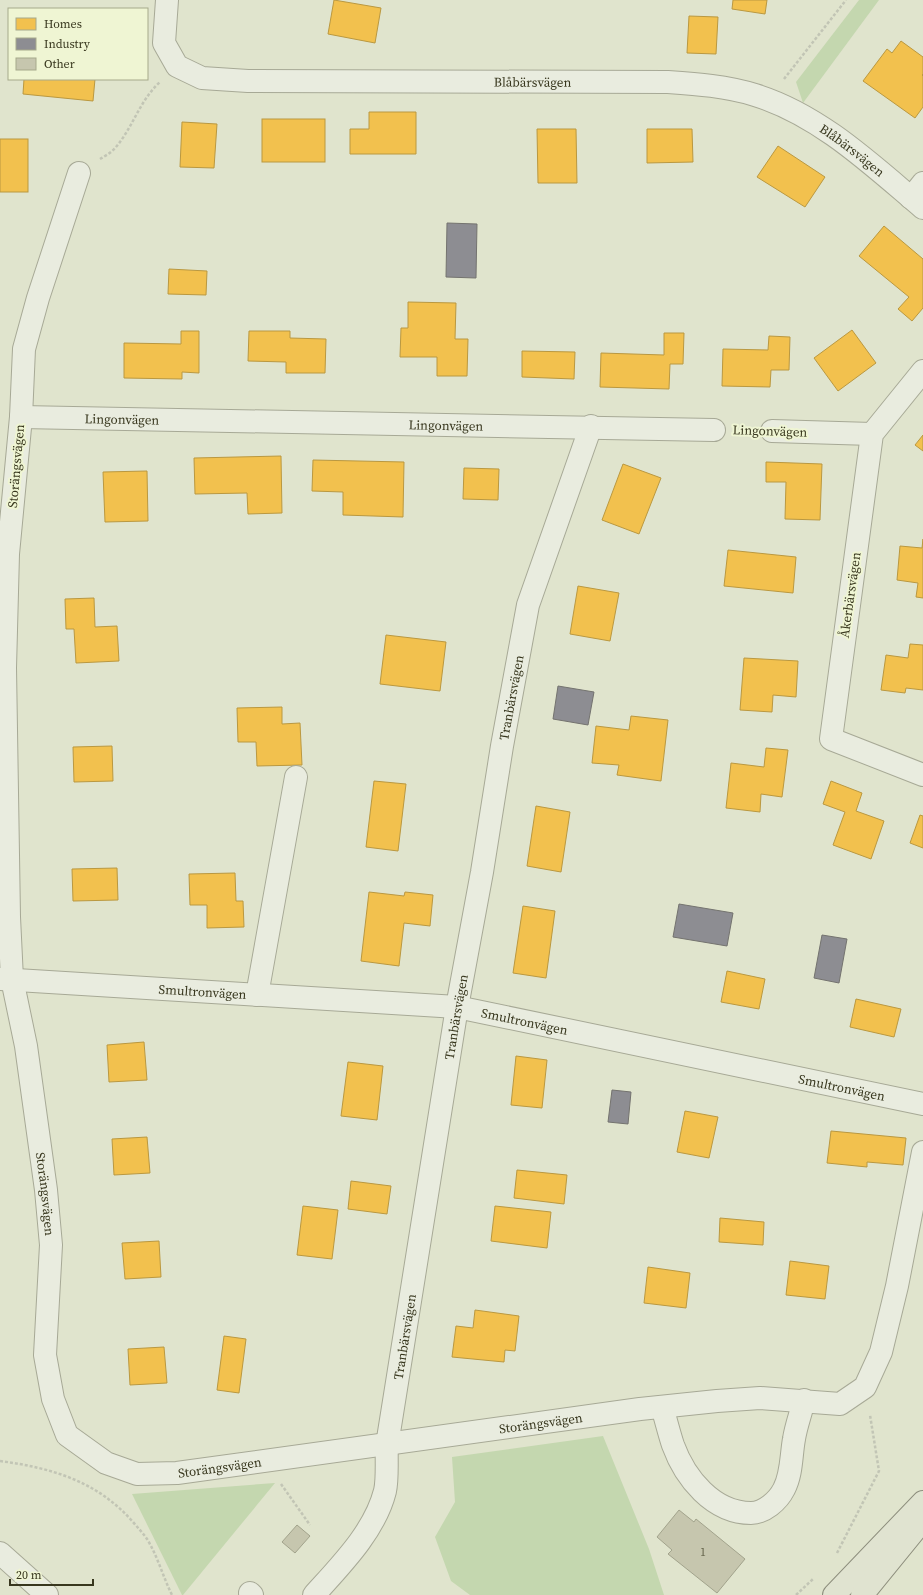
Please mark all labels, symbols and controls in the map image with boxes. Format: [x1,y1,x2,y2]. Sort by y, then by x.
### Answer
legend [8,8,148,80]
text: Homes [44,16,82,32]
text: Industry [44,36,91,52]
text: Other [44,56,75,72]
street label: Blåbärsvägen [494,73,572,90]
street label: Blåbärsvägen [817,120,888,180]
street label: Lingonvägen [84,410,160,428]
street label: Lingonvägen [408,416,484,434]
street label: Lingonvägen [732,421,808,441]
street label: Storängsvägen [4,423,28,509]
street label: Åkerbärsvägen [836,551,864,639]
street label: Tranbärsvägen [495,653,527,742]
street label: Tranbärsvägen [440,973,471,1061]
street label: Smultronvägen [158,980,247,1003]
street label: Smultronvägen [480,1004,570,1038]
street label: Smultronvägen [797,1070,887,1104]
street label: Storängsvägen [32,1151,59,1237]
street label: Tranbärsvägen [389,1293,420,1381]
street label: Storängsvägen [498,1409,584,1437]
street label: Storängsvägen [177,1453,263,1481]
house number: 1 [700,1545,706,1560]
scale bar [10,1561,93,1587]
text: 20 m [16,1567,42,1583]

